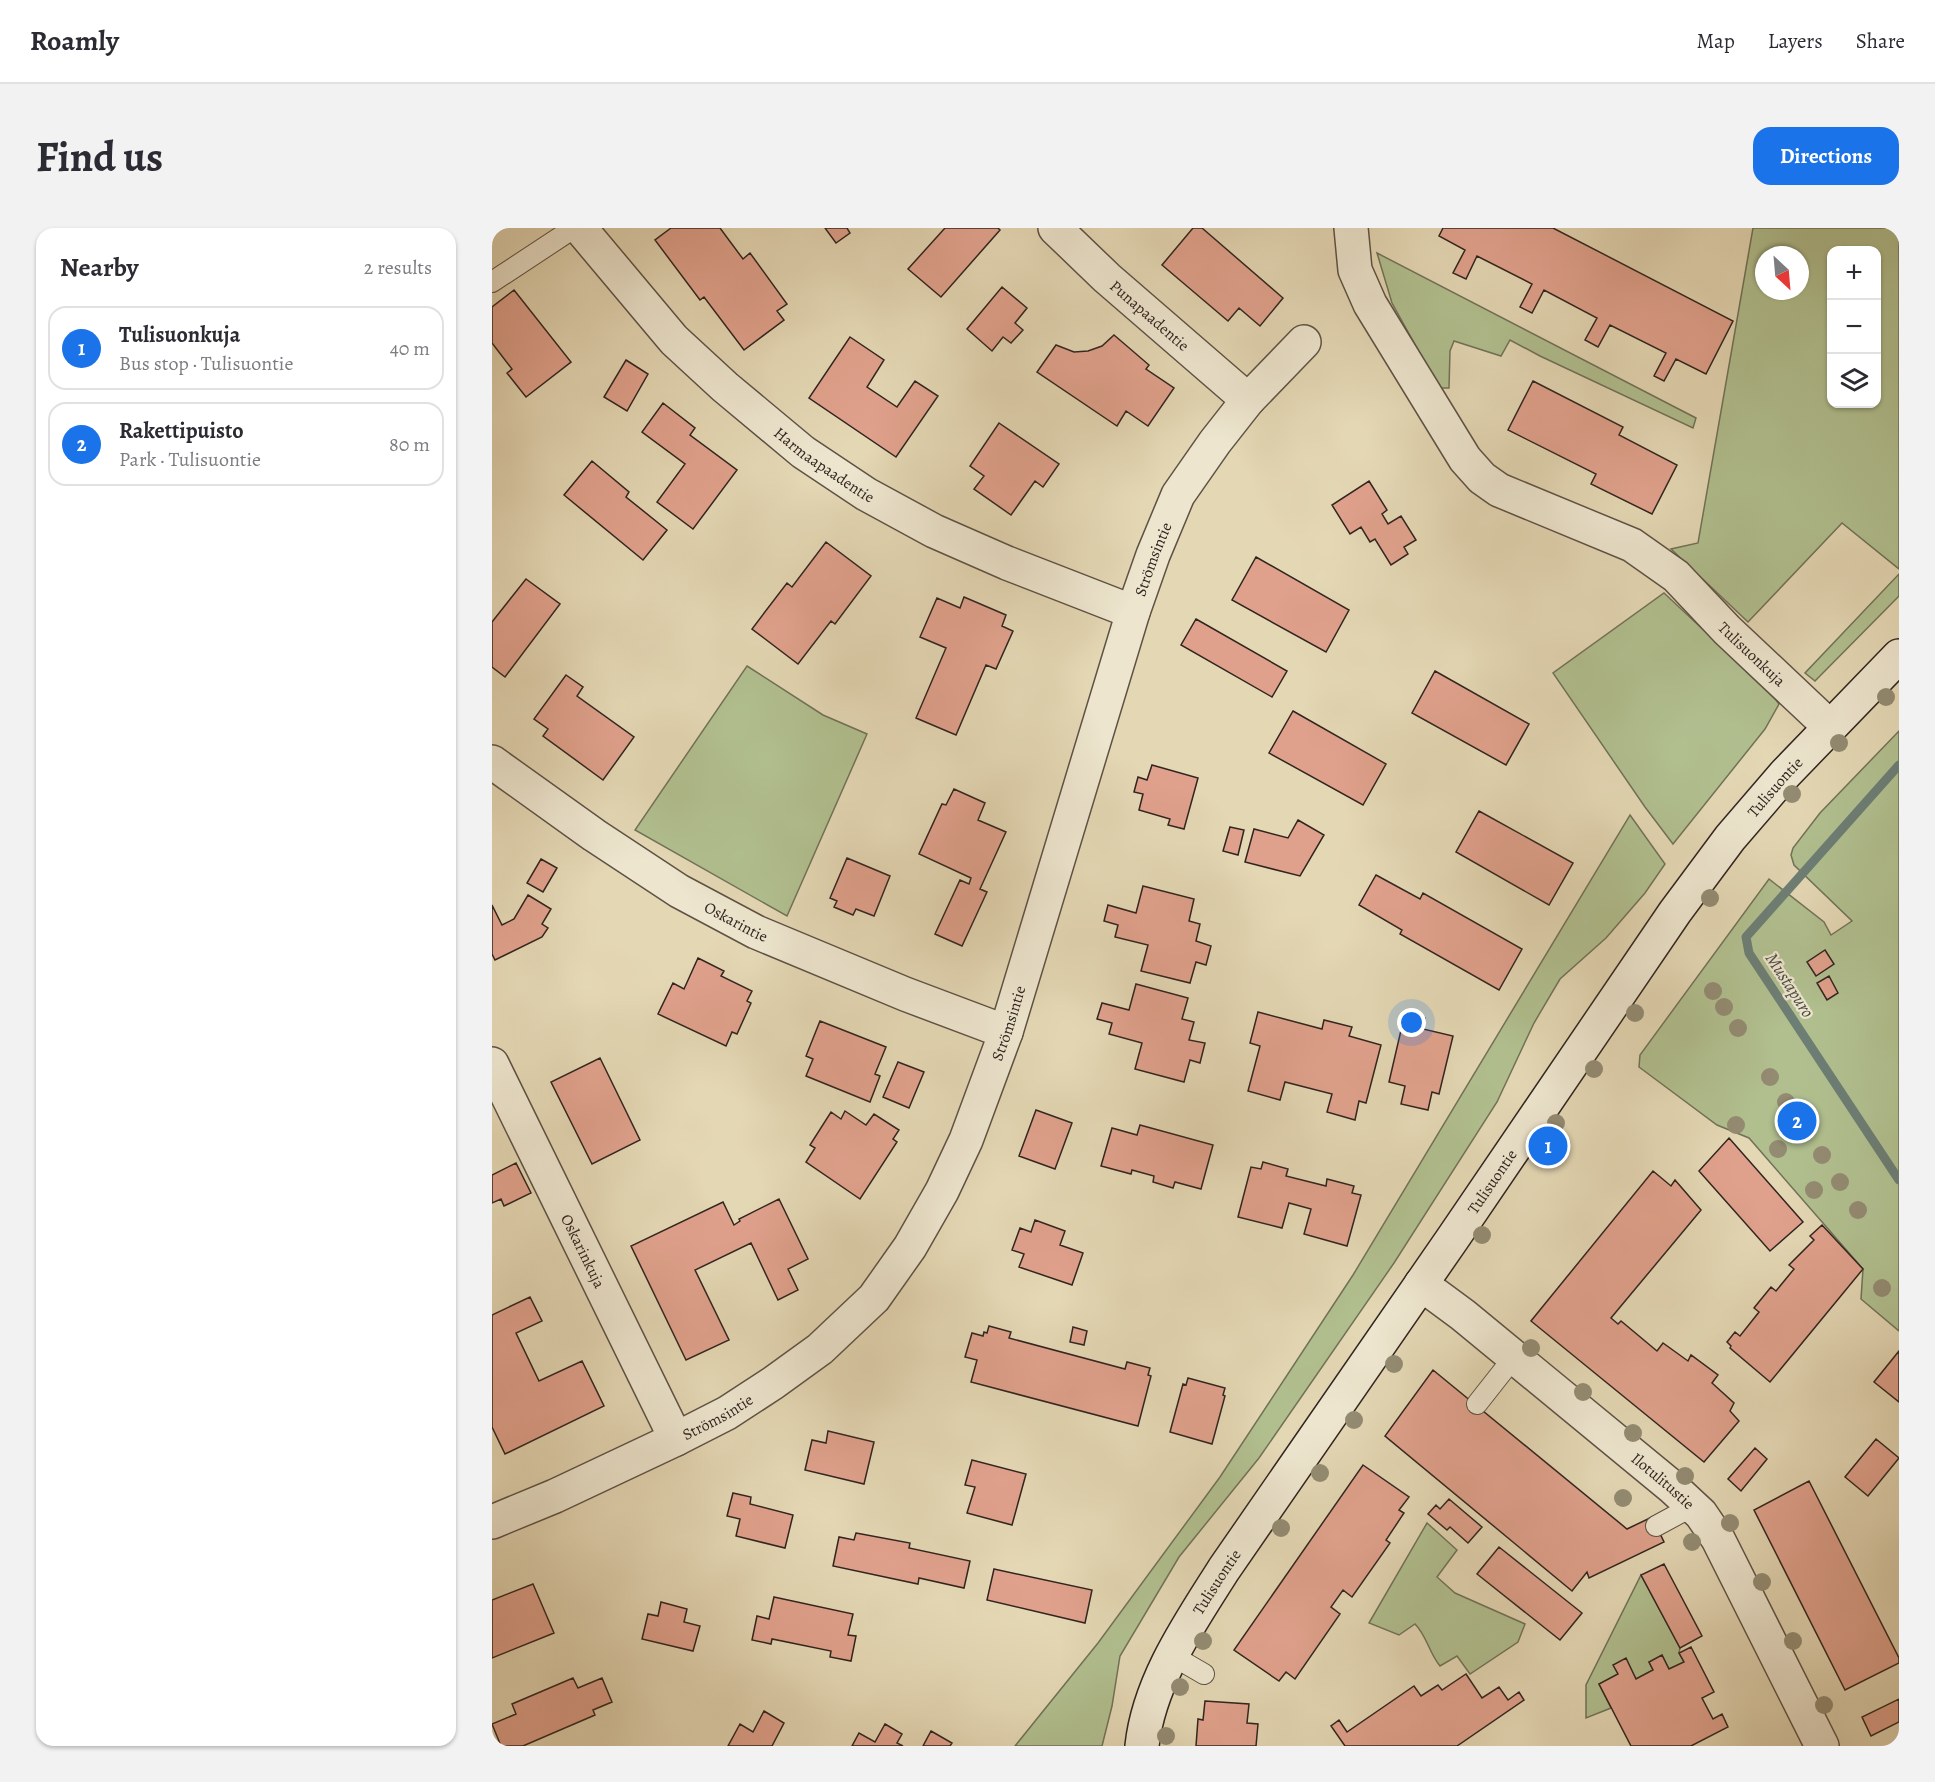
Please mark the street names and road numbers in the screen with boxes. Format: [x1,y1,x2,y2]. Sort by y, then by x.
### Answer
street label: Punapaadentie [1105,275,1194,357]
street label: Harmaapaadentie [769,422,878,509]
street label: Strömsintie [1129,519,1177,599]
street label: Tulisuonkuja [1713,617,1790,692]
street label: Tulisuontie [1743,752,1808,822]
street label: Oskarintie [700,896,771,948]
street label: Strömsintie [986,983,1031,1064]
street label: Tulisuontie [1462,1145,1522,1219]
street label: Oskarinkuja [555,1210,610,1292]
street label: Strömsintie [679,1389,758,1446]
street label: Ilotulitustie [1626,1448,1699,1515]
street label: Tulisuontie [1188,1545,1247,1619]

